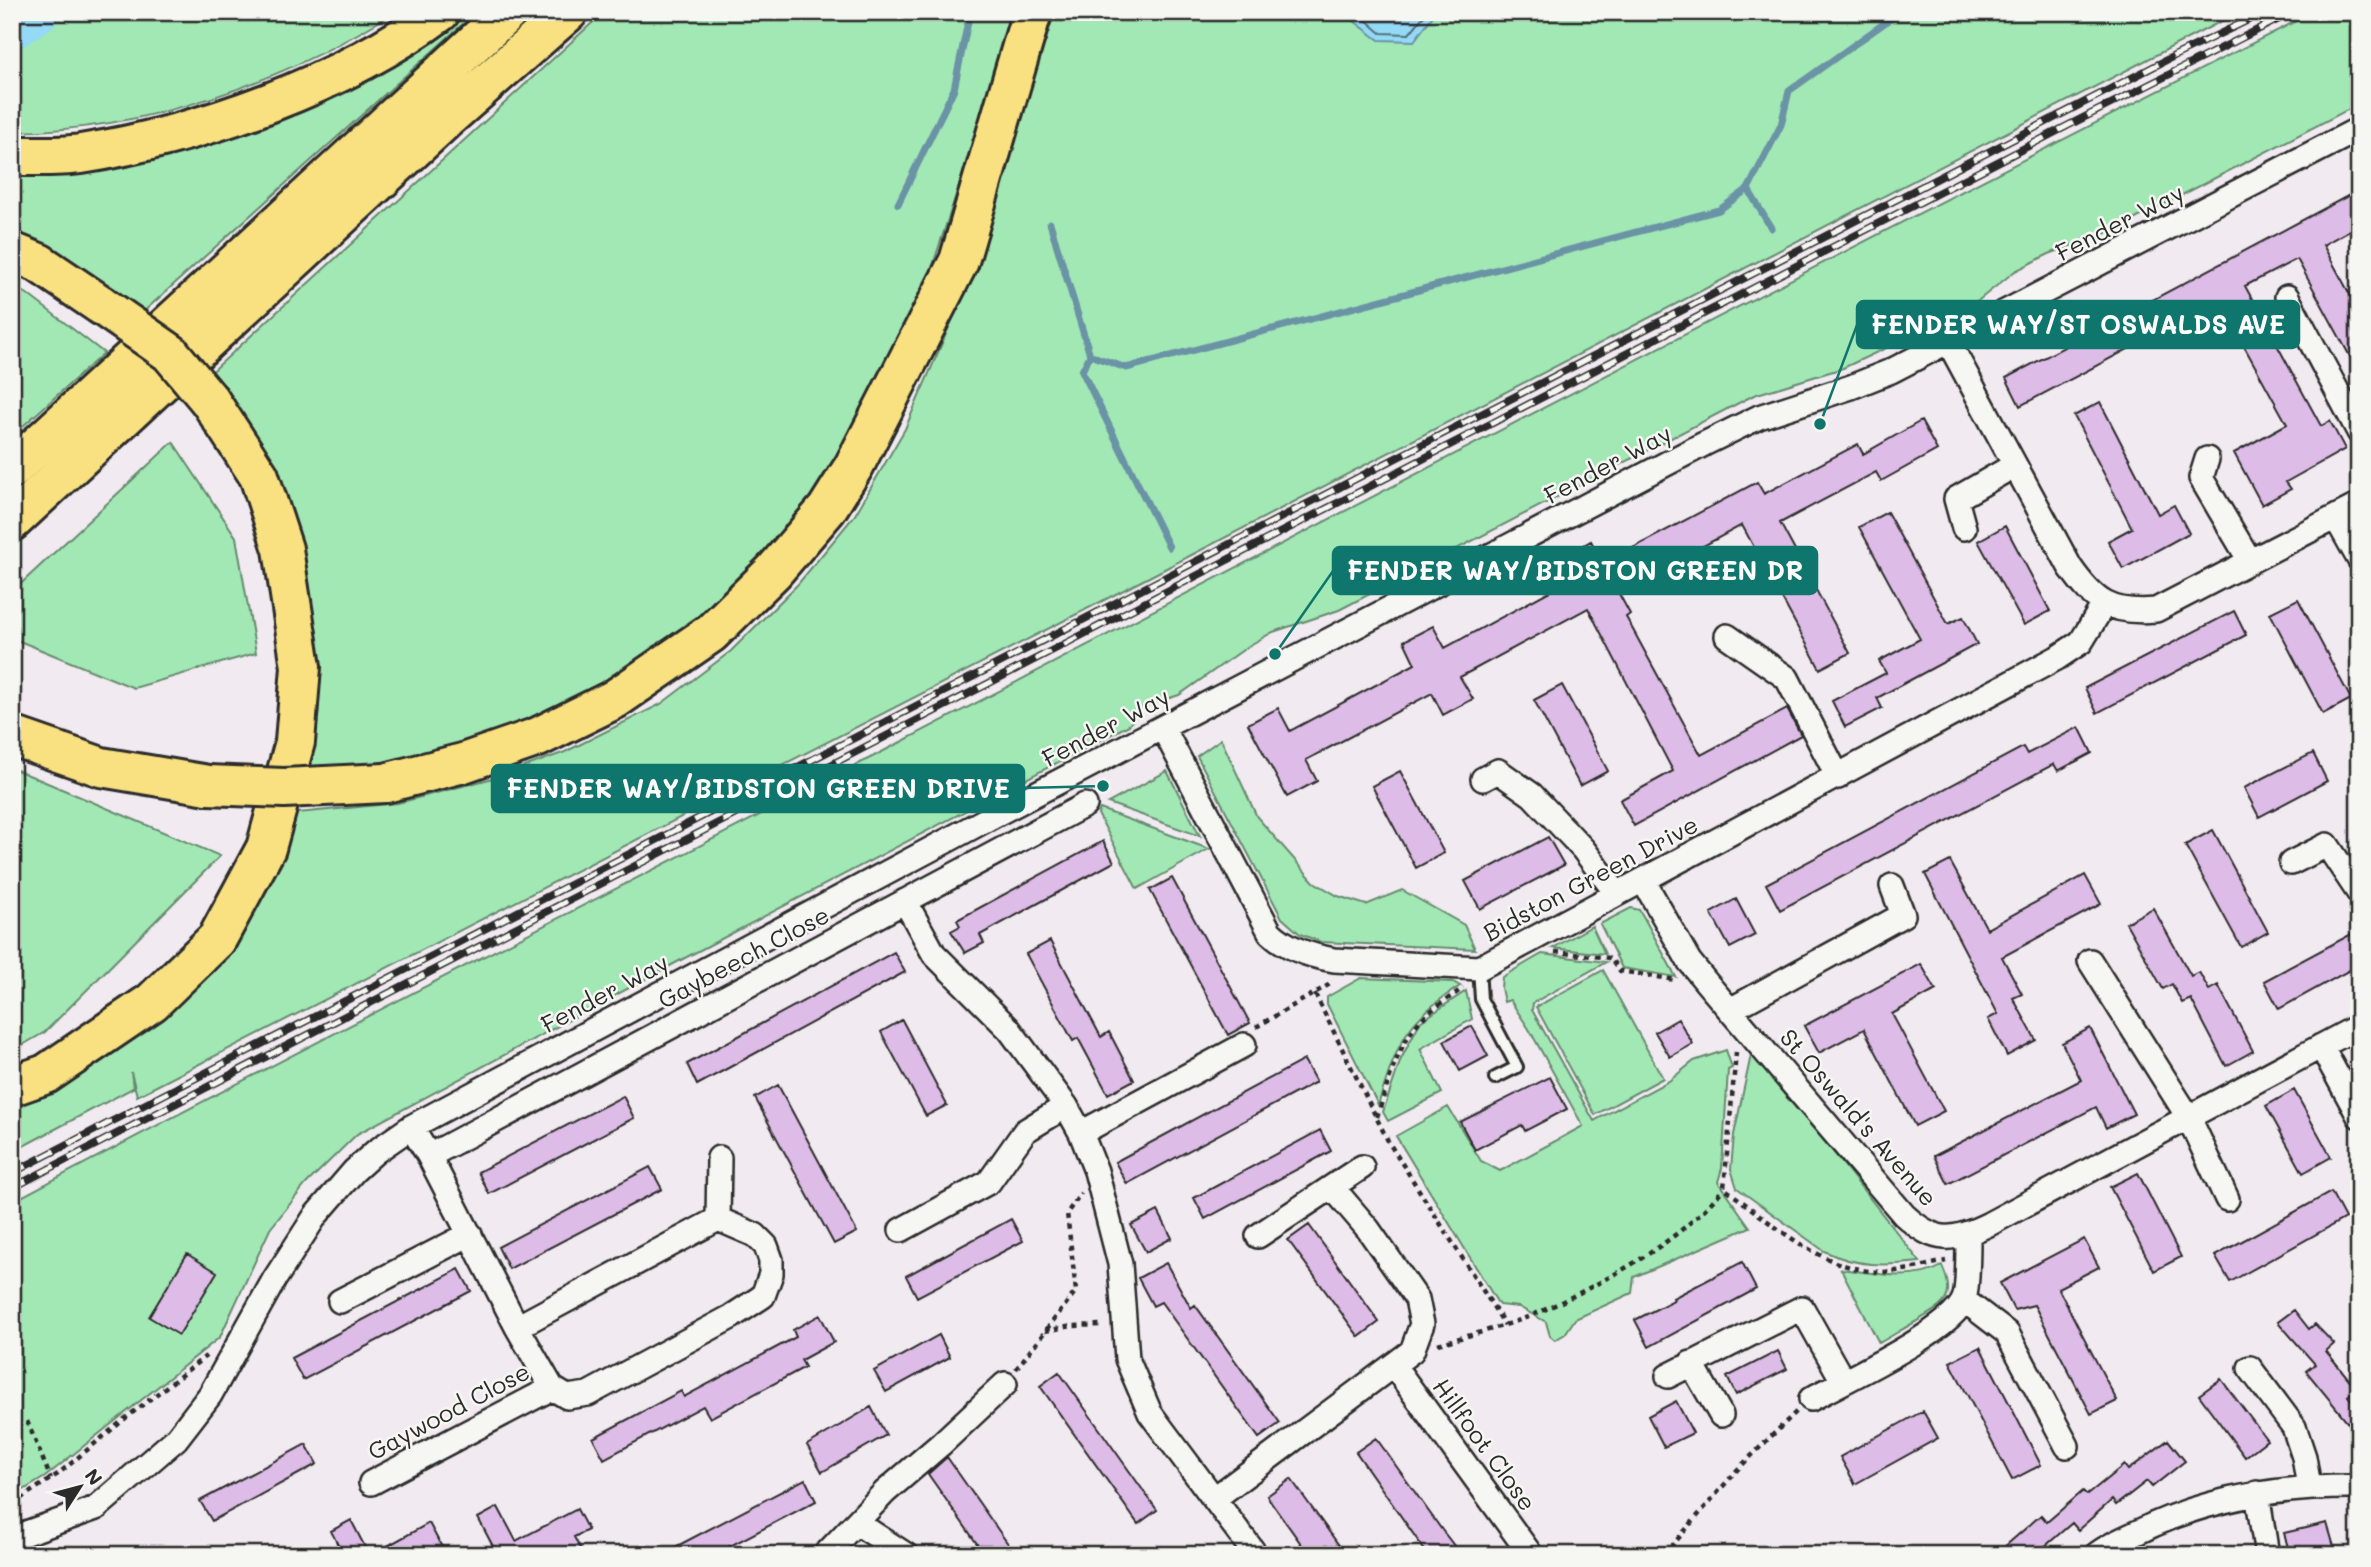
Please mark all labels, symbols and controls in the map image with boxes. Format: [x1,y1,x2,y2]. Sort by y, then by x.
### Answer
street label: Fender Way [2050,176,2189,267]
callout: FENDER WAY/ST OSWALDS AVE [1857,301,2299,348]
text: FENDER WAY/ST OSWALDS AVE [1871,307,2285,341]
street label: Fender Way [1538,417,1676,510]
callout: FENDER WAY/BIDSTON GREEN DR [1333,547,1817,594]
text: FENDER WAY/BIDSTON GREEN DR [1347,553,1803,587]
street label: Fender Way [1036,680,1174,773]
callout: FENDER WAY/BIDSTON GREEN DRIVE [492,765,1024,812]
text: FENDER WAY/BIDSTON GREEN DRIVE [506,771,1010,805]
street label: Bidston Green Drive [1478,808,1703,947]
street label: Gaybeech Close [652,899,834,1015]
street label: Fender Way [535,946,673,1039]
street label: St Oswald's Avenue [1774,1022,1945,1212]
street label: Gaywood Close [362,1355,535,1466]
street label: Hillfoot Close [1427,1372,1544,1517]
north arrow [46,1452,116,1522]
text: N [80,1464,109,1490]

